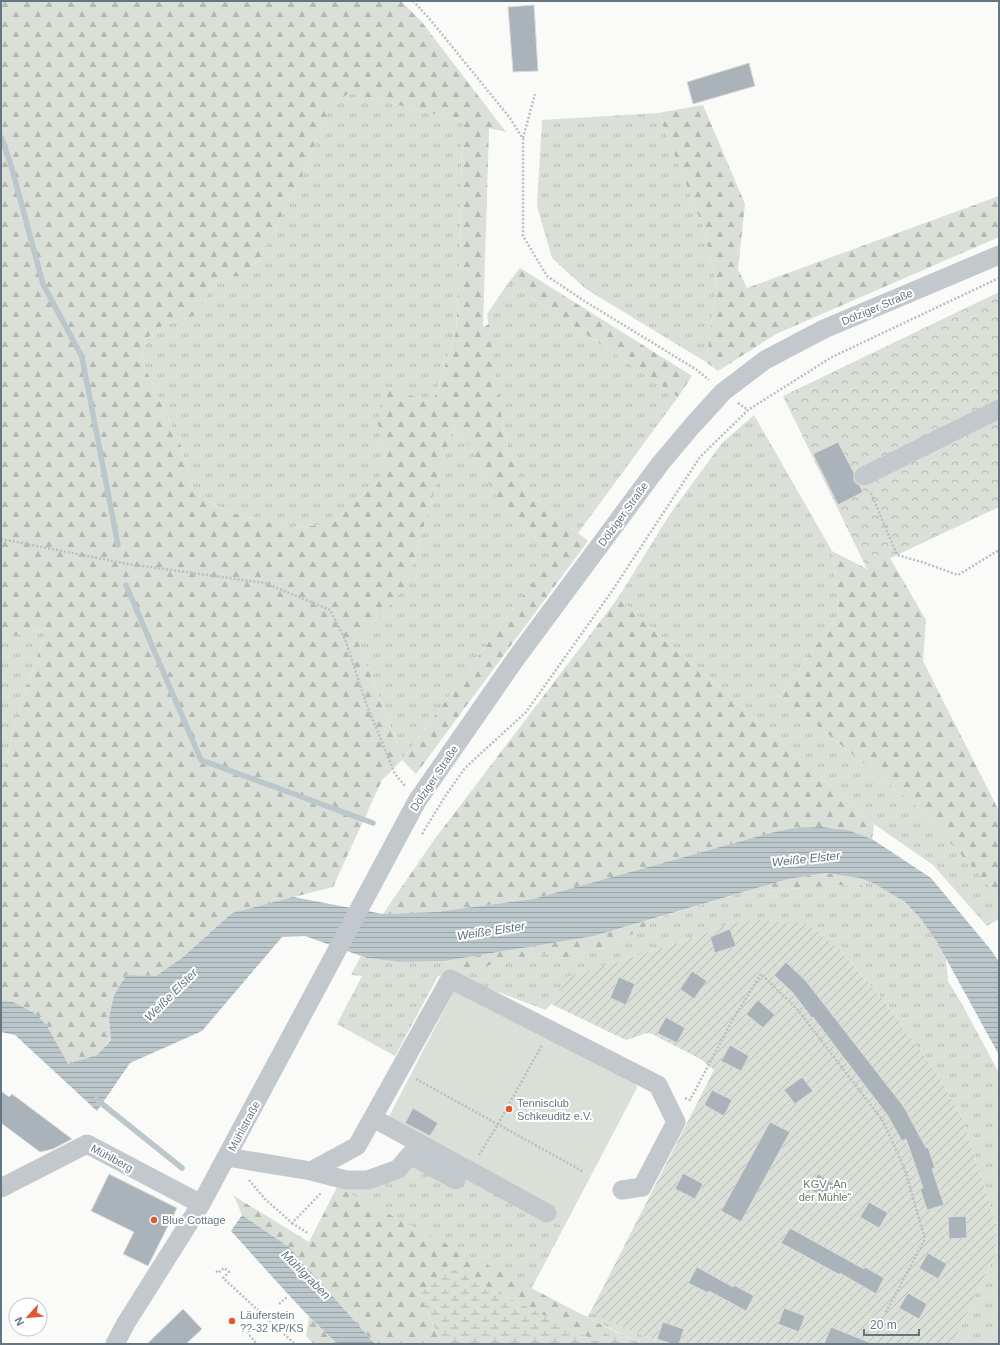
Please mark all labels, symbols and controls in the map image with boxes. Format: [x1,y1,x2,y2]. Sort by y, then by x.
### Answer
street label: Dölziger Straße [839,287,915,327]
street label: Dölziger Straße [596,480,650,548]
street label: Dölziger Straße [408,743,460,813]
water label: Weiße Elster [771,848,842,870]
water label: Weiße Elster [456,919,527,943]
water label: Weiße Elster [142,965,201,1024]
place label: Tennisclub Schkeuditz e.V. [517,1097,592,1122]
street label: Mühlstraße [226,1099,262,1153]
marker: Tennisclub Schkeuditz e.V. [504,1104,514,1114]
street label: Mühlberg [89,1142,135,1174]
park label: KGV „An der Mühle“ [799,1178,852,1203]
place label: Blue Cottage [162,1214,226,1226]
marker: Blue Cottage [149,1215,159,1225]
water label: Mühlgraben [279,1248,334,1303]
north arrow [8,1297,48,1337]
place label: Läuferstein ??-32 KP/KS [240,1309,304,1334]
scale bar [864,1311,919,1337]
text: N [12,1315,26,1328]
marker: Läuferstein ??-32 KP/KS [227,1316,237,1326]
text: 20 m [870,1318,897,1332]

